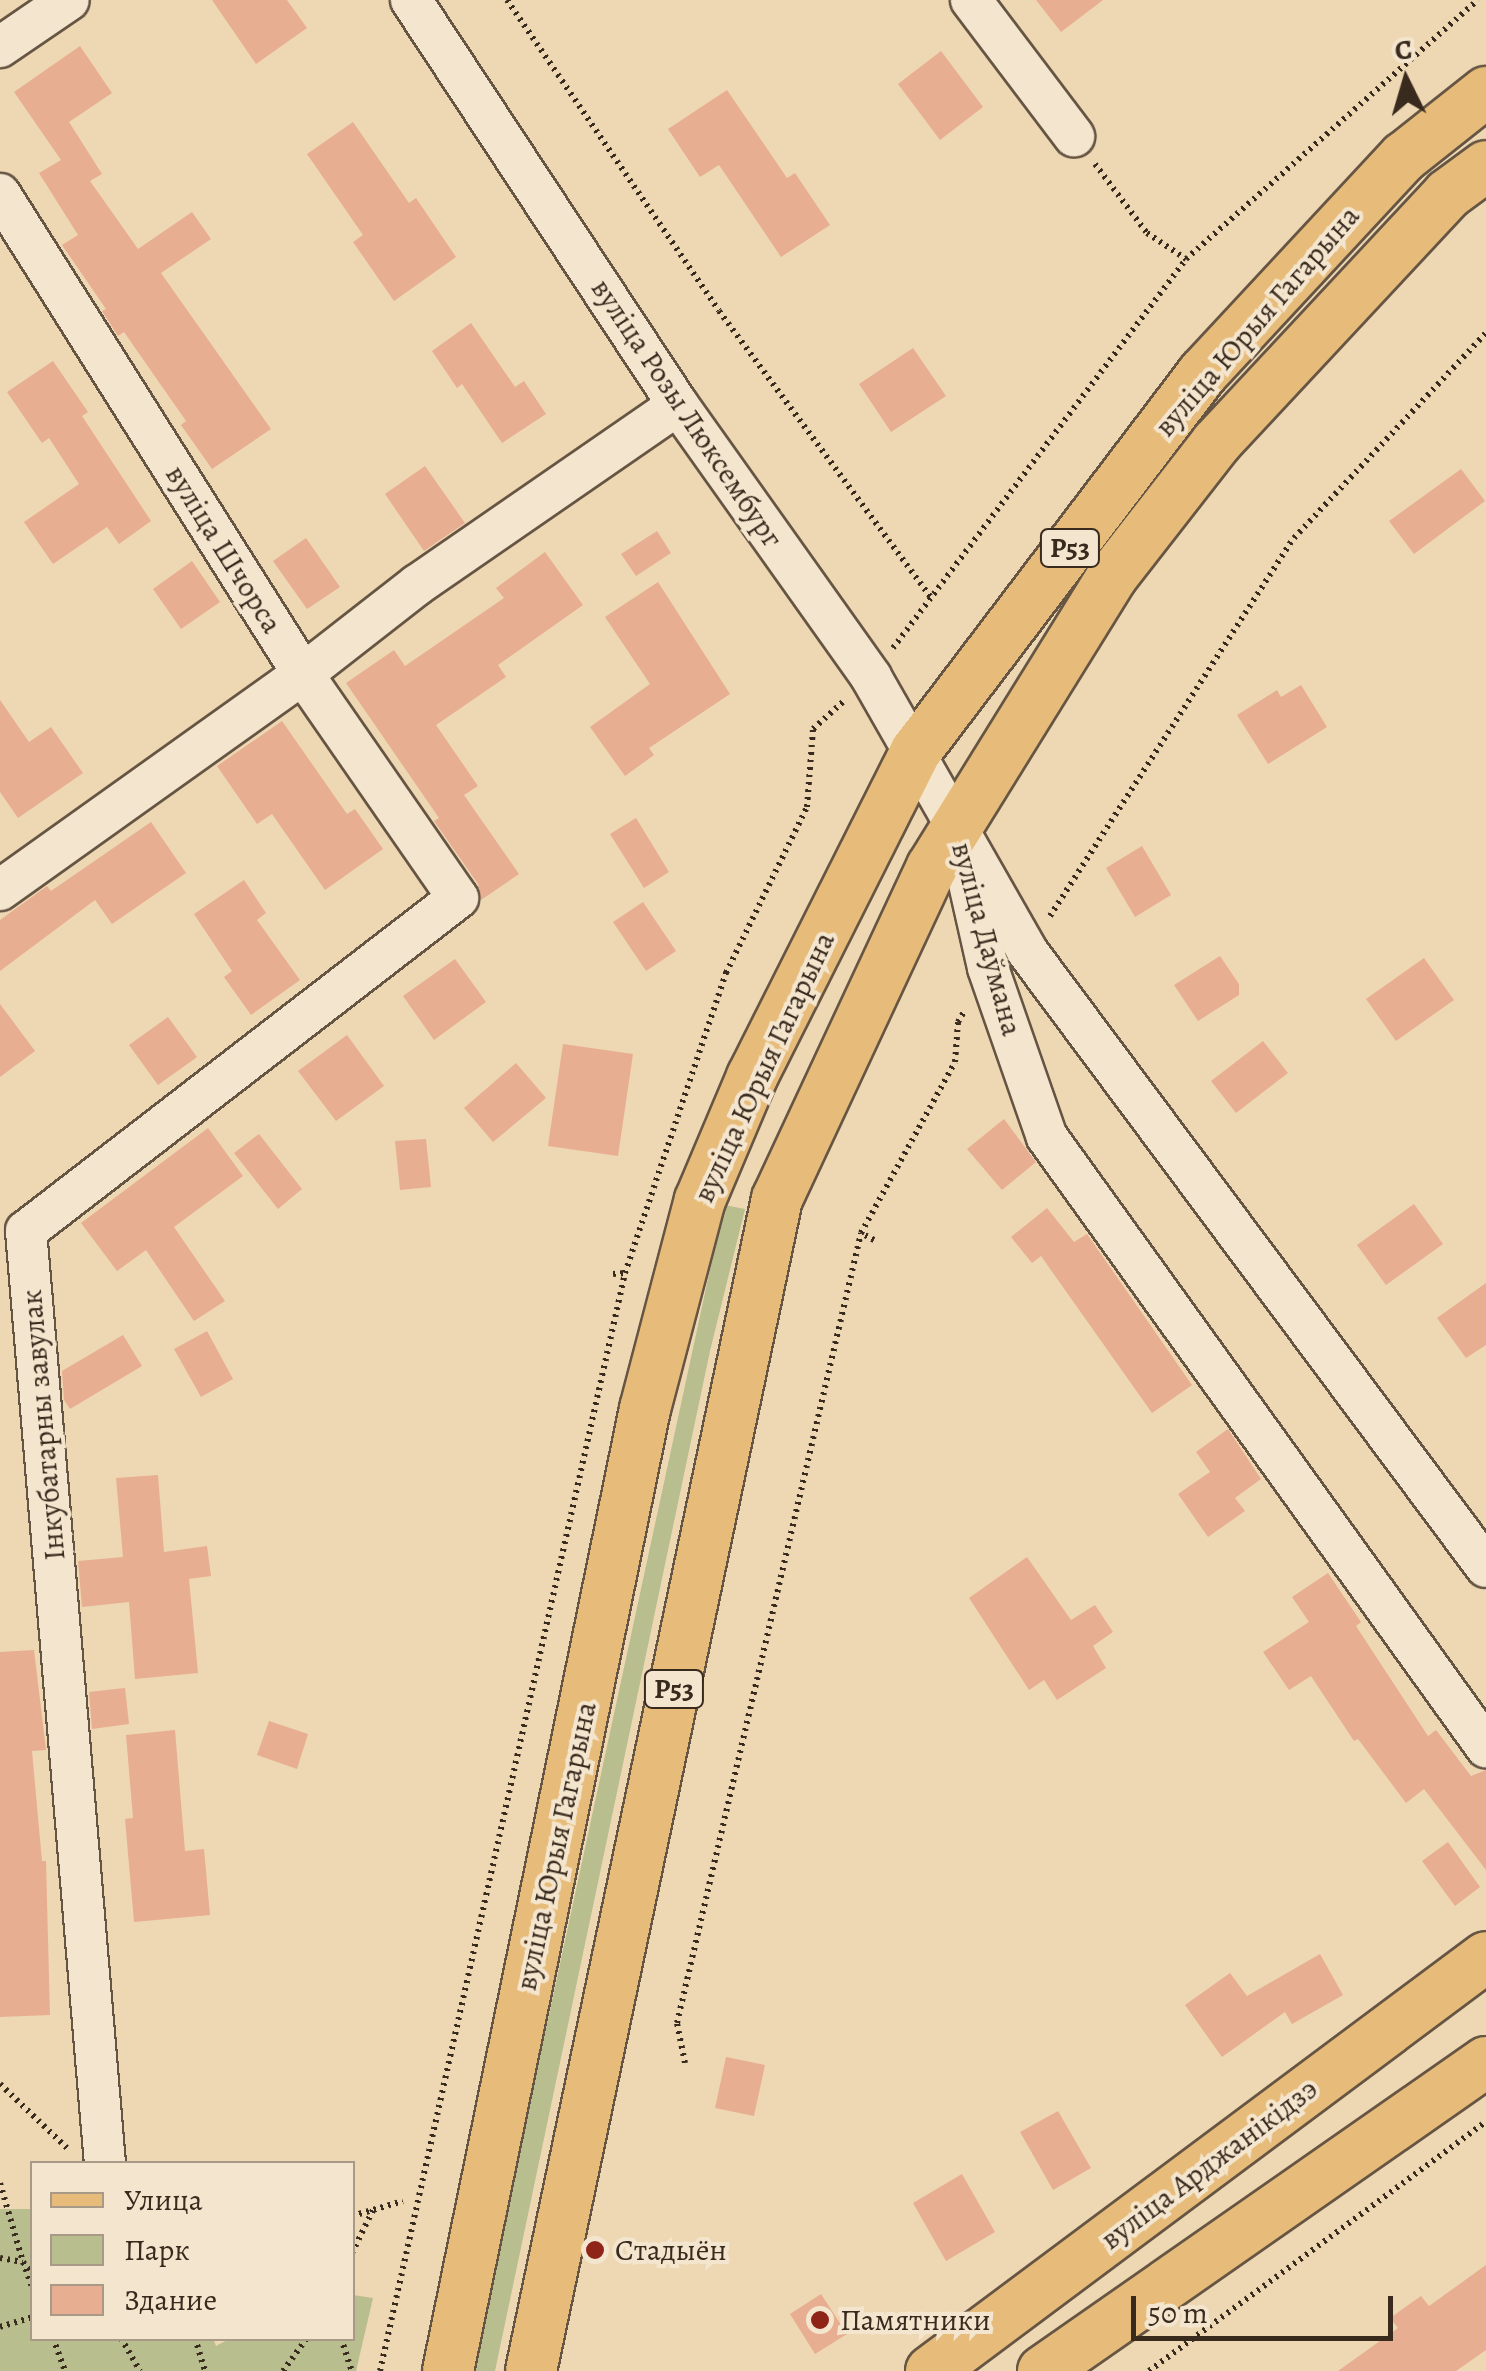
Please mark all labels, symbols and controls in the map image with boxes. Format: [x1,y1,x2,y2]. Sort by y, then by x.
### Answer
north arrow [1356,30,1456,130]
text: С [1393,30,1414,70]
street label: вуліца Юрыя Гагарына [1147,198,1367,444]
street label: вуліца Розы Люксембург [584,272,790,554]
street label: вуліца Шчорса [158,458,290,640]
road number: Р53 [1038,525,1102,571]
street label: вуліца Даўмана [944,838,1030,1040]
street label: вуліца Юрыя Гагарына [686,926,842,1208]
street label: Інкубатарны завулак [13,1288,73,1562]
road number: Р53 [642,1666,706,1712]
street label: вуліца Юрыя Гагарына [508,1698,604,1994]
street label: вуліца Арджанікідзэ [1093,2071,1325,2257]
legend [30,2161,355,2341]
text: Улица [124,2180,203,2220]
text: Парк [124,2230,190,2270]
place label: Стадыён [615,2232,727,2268]
marker: Стадыён [584,2239,606,2261]
scale bar [1136,2276,1398,2338]
text: Здание [124,2280,217,2320]
text: 50 m [1148,2293,1208,2333]
place label: Памятники [840,2302,991,2338]
marker: Памятники [809,2309,831,2331]

